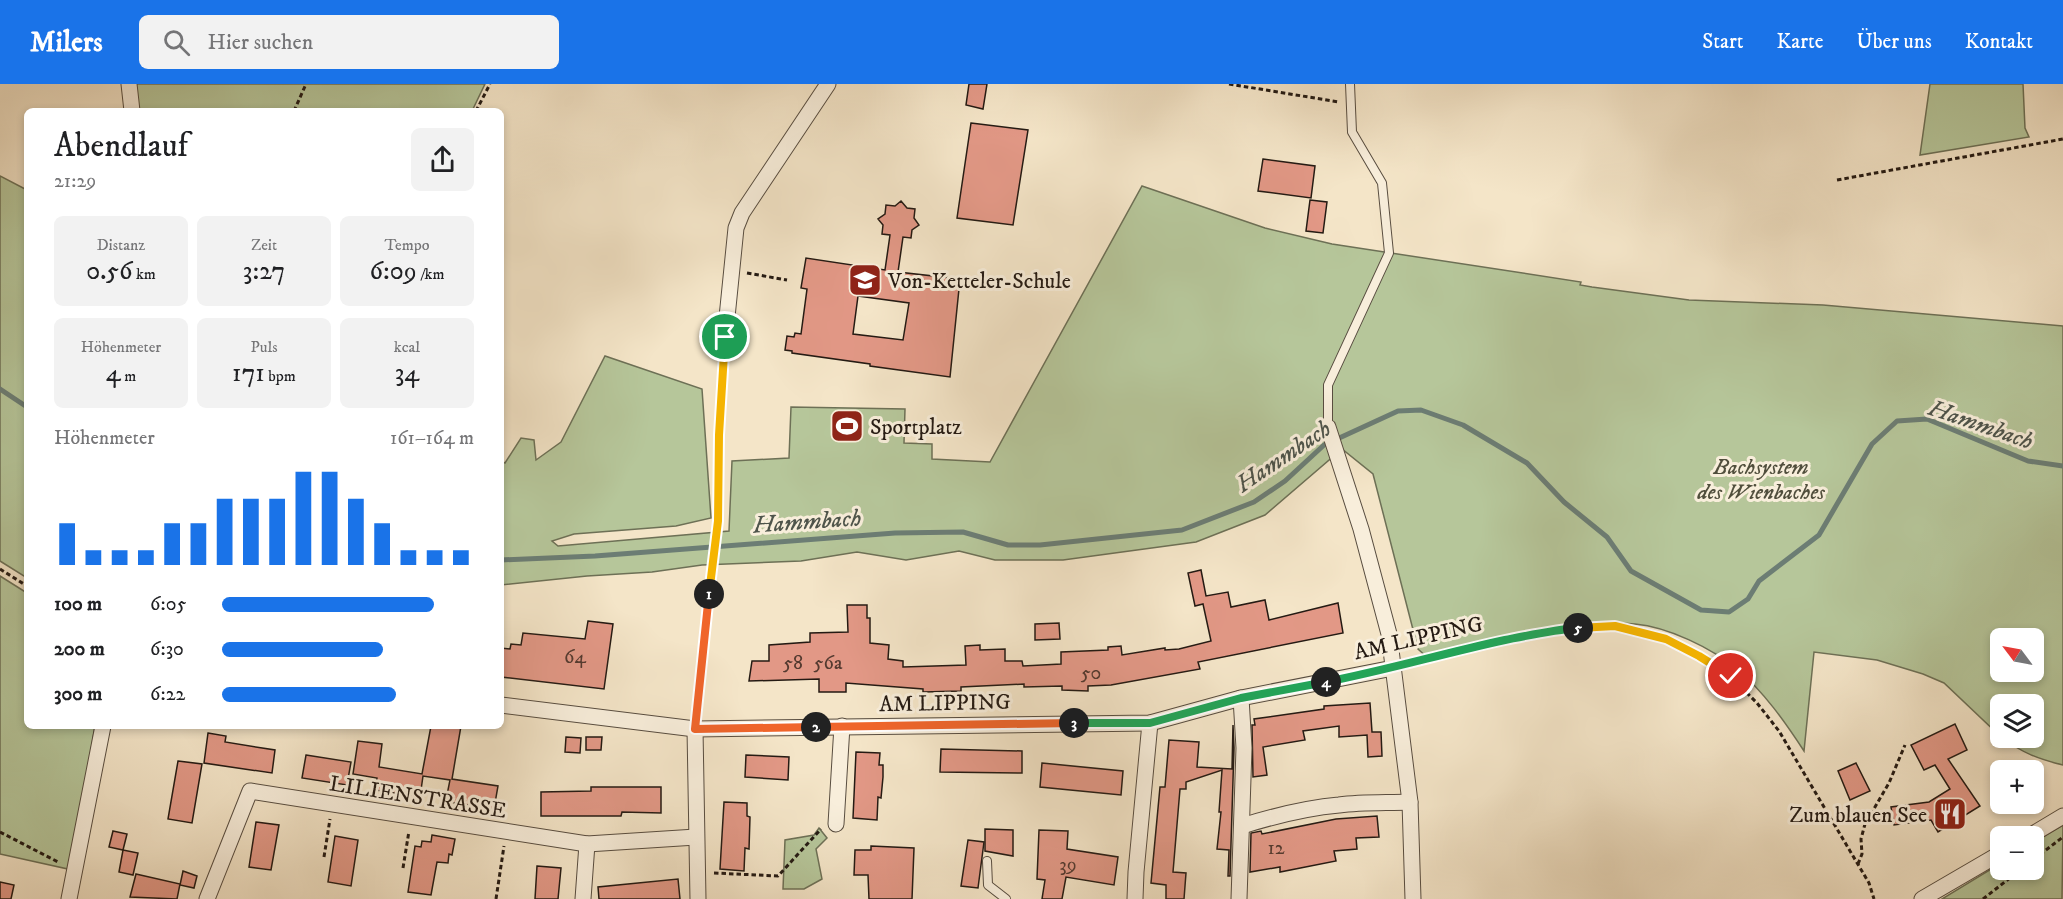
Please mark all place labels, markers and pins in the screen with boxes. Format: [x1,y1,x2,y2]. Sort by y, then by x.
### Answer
school or university icon: Von-Ketteler-Schule [847,262,883,298]
place label: Von-Ketteler-Schule [887,268,1071,295]
pin [699,311,750,362]
sports icon: Sportplatz [829,408,865,444]
place label: Sportplatz [870,414,962,441]
pin: 1 [694,579,724,609]
pin: 5 [1563,613,1593,643]
pin [1705,650,1756,701]
pin: 4 [1311,667,1341,697]
pin: 3 [1059,708,1089,738]
pin: 2 [801,712,831,742]
restaurant icon: Zum blauen See [1932,796,1968,832]
place label: Zum blauen See [1789,802,1927,829]

